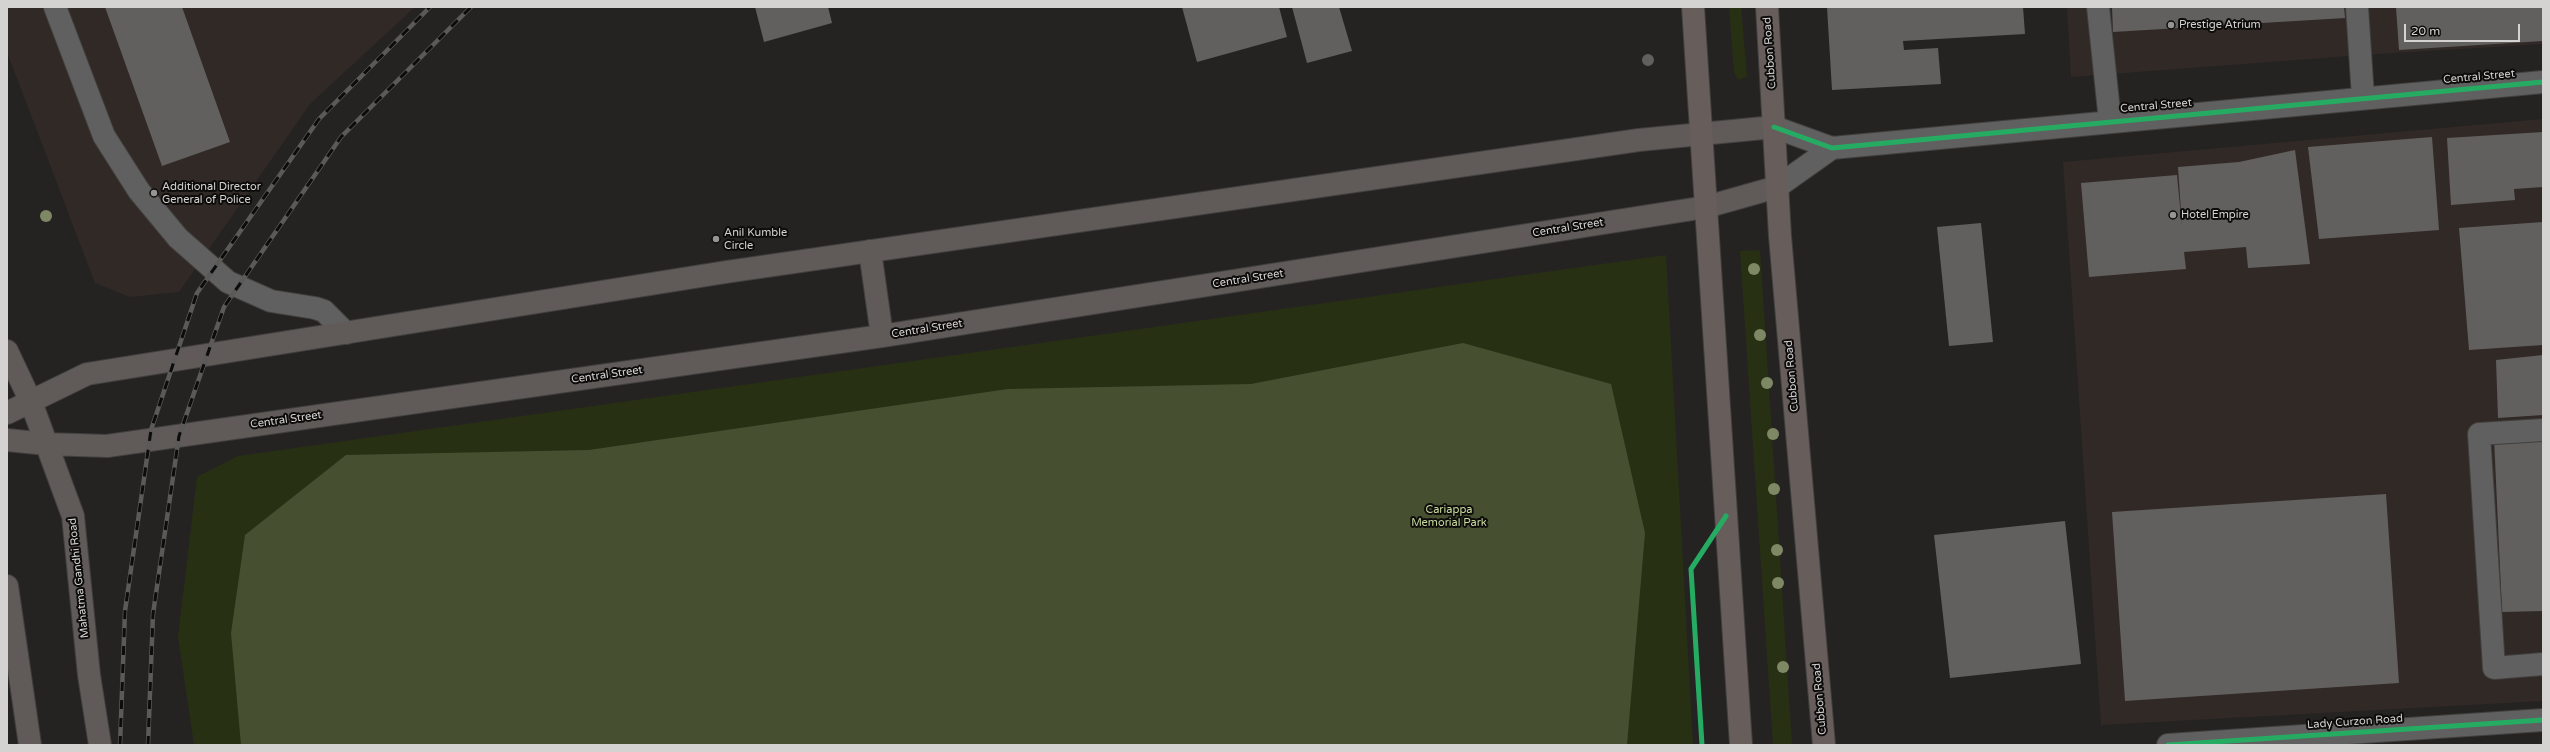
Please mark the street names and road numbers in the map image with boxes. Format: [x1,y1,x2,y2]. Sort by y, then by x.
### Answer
street label: Cubbon Road [1761,17,1779,89]
street label: Central Street [2443,67,2515,87]
street label: Central Street [2120,96,2192,116]
street label: Central Street [1531,216,1605,240]
street label: Central Street [1211,267,1285,291]
street label: Central Street [890,317,964,341]
street label: Cubbon Road [1782,340,1802,412]
street label: Central Street [570,363,644,387]
street label: Central Street [249,408,323,432]
street label: Mahatma Gandhi Road [66,517,92,639]
street label: Cubbon Road [1810,663,1830,735]
street label: Lady Curzon Road [2307,712,2403,732]

